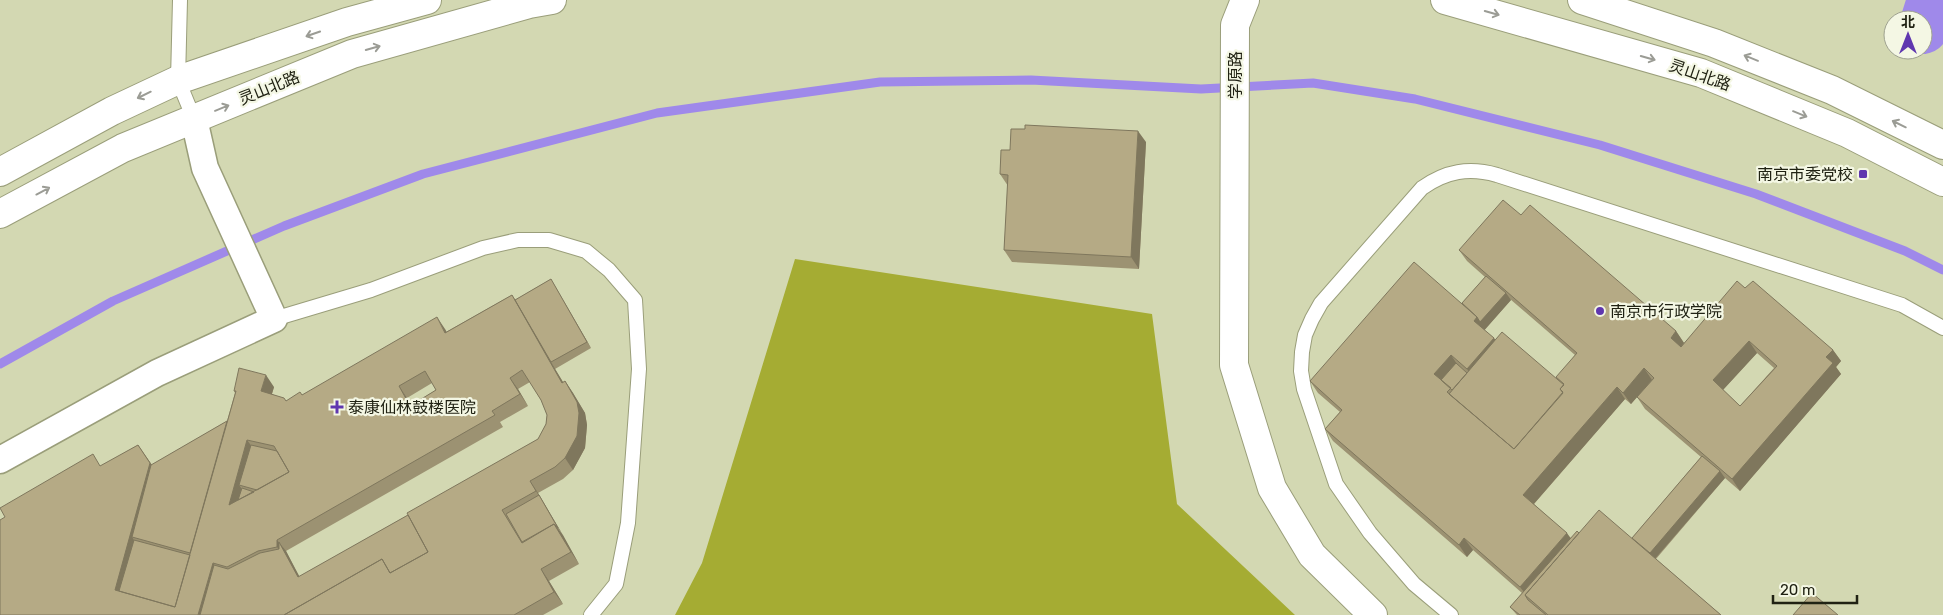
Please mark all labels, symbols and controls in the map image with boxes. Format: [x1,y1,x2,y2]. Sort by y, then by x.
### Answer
one-way arrow [1483,9,1499,19]
north arrow [1883,10,1933,60]
text: 北 [1901,14,1915,31]
one-way arrow [306,29,322,39]
one-way arrow [364,43,380,53]
street label: 学原路 [1226,51,1245,99]
one-way arrow [1640,53,1656,63]
one-way arrow [1744,53,1759,62]
street label: 灵山北路 [1667,56,1733,94]
street label: 灵山北路 [236,67,302,109]
one-way arrow [137,91,152,100]
one-way arrow [214,103,229,112]
one-way arrow [1792,109,1807,119]
one-way arrow [1892,118,1907,128]
place label: 南京市委党校 [1757,165,1853,184]
marker: 南京市委党校 [1857,168,1869,180]
one-way arrow [35,186,50,195]
place label: 南京市行政学院 [1610,302,1722,321]
marker: 南京市行政学院 [1594,305,1606,317]
place label: 泰康仙林鼓楼医院 [348,398,476,417]
marker: 泰康仙林鼓楼医院 [330,400,344,414]
scale bar [1773,572,1857,604]
text: 20 m [1780,581,1815,599]

